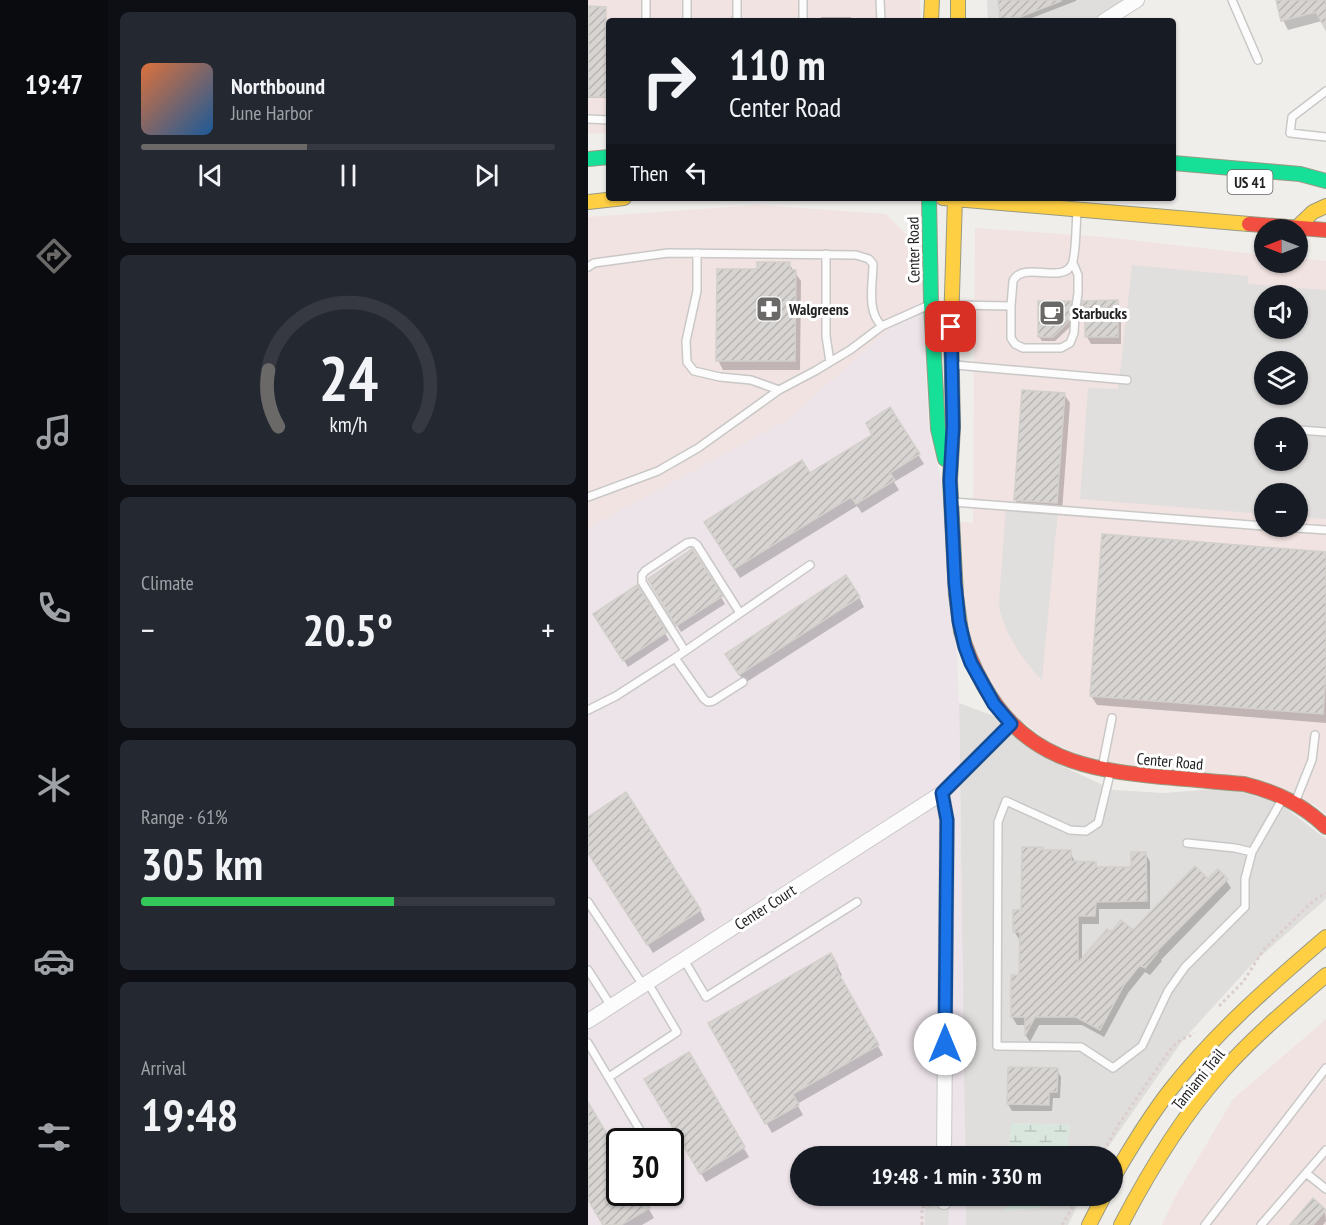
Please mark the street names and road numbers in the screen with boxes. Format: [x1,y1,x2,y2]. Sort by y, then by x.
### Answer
road number: US 41 [1228,170,1272,194]
street label: Center Road [902,217,924,283]
street label: Center Road [1136,748,1204,774]
street label: Center Court [731,879,800,934]
street label: Tamiami Trail [1167,1044,1229,1114]

